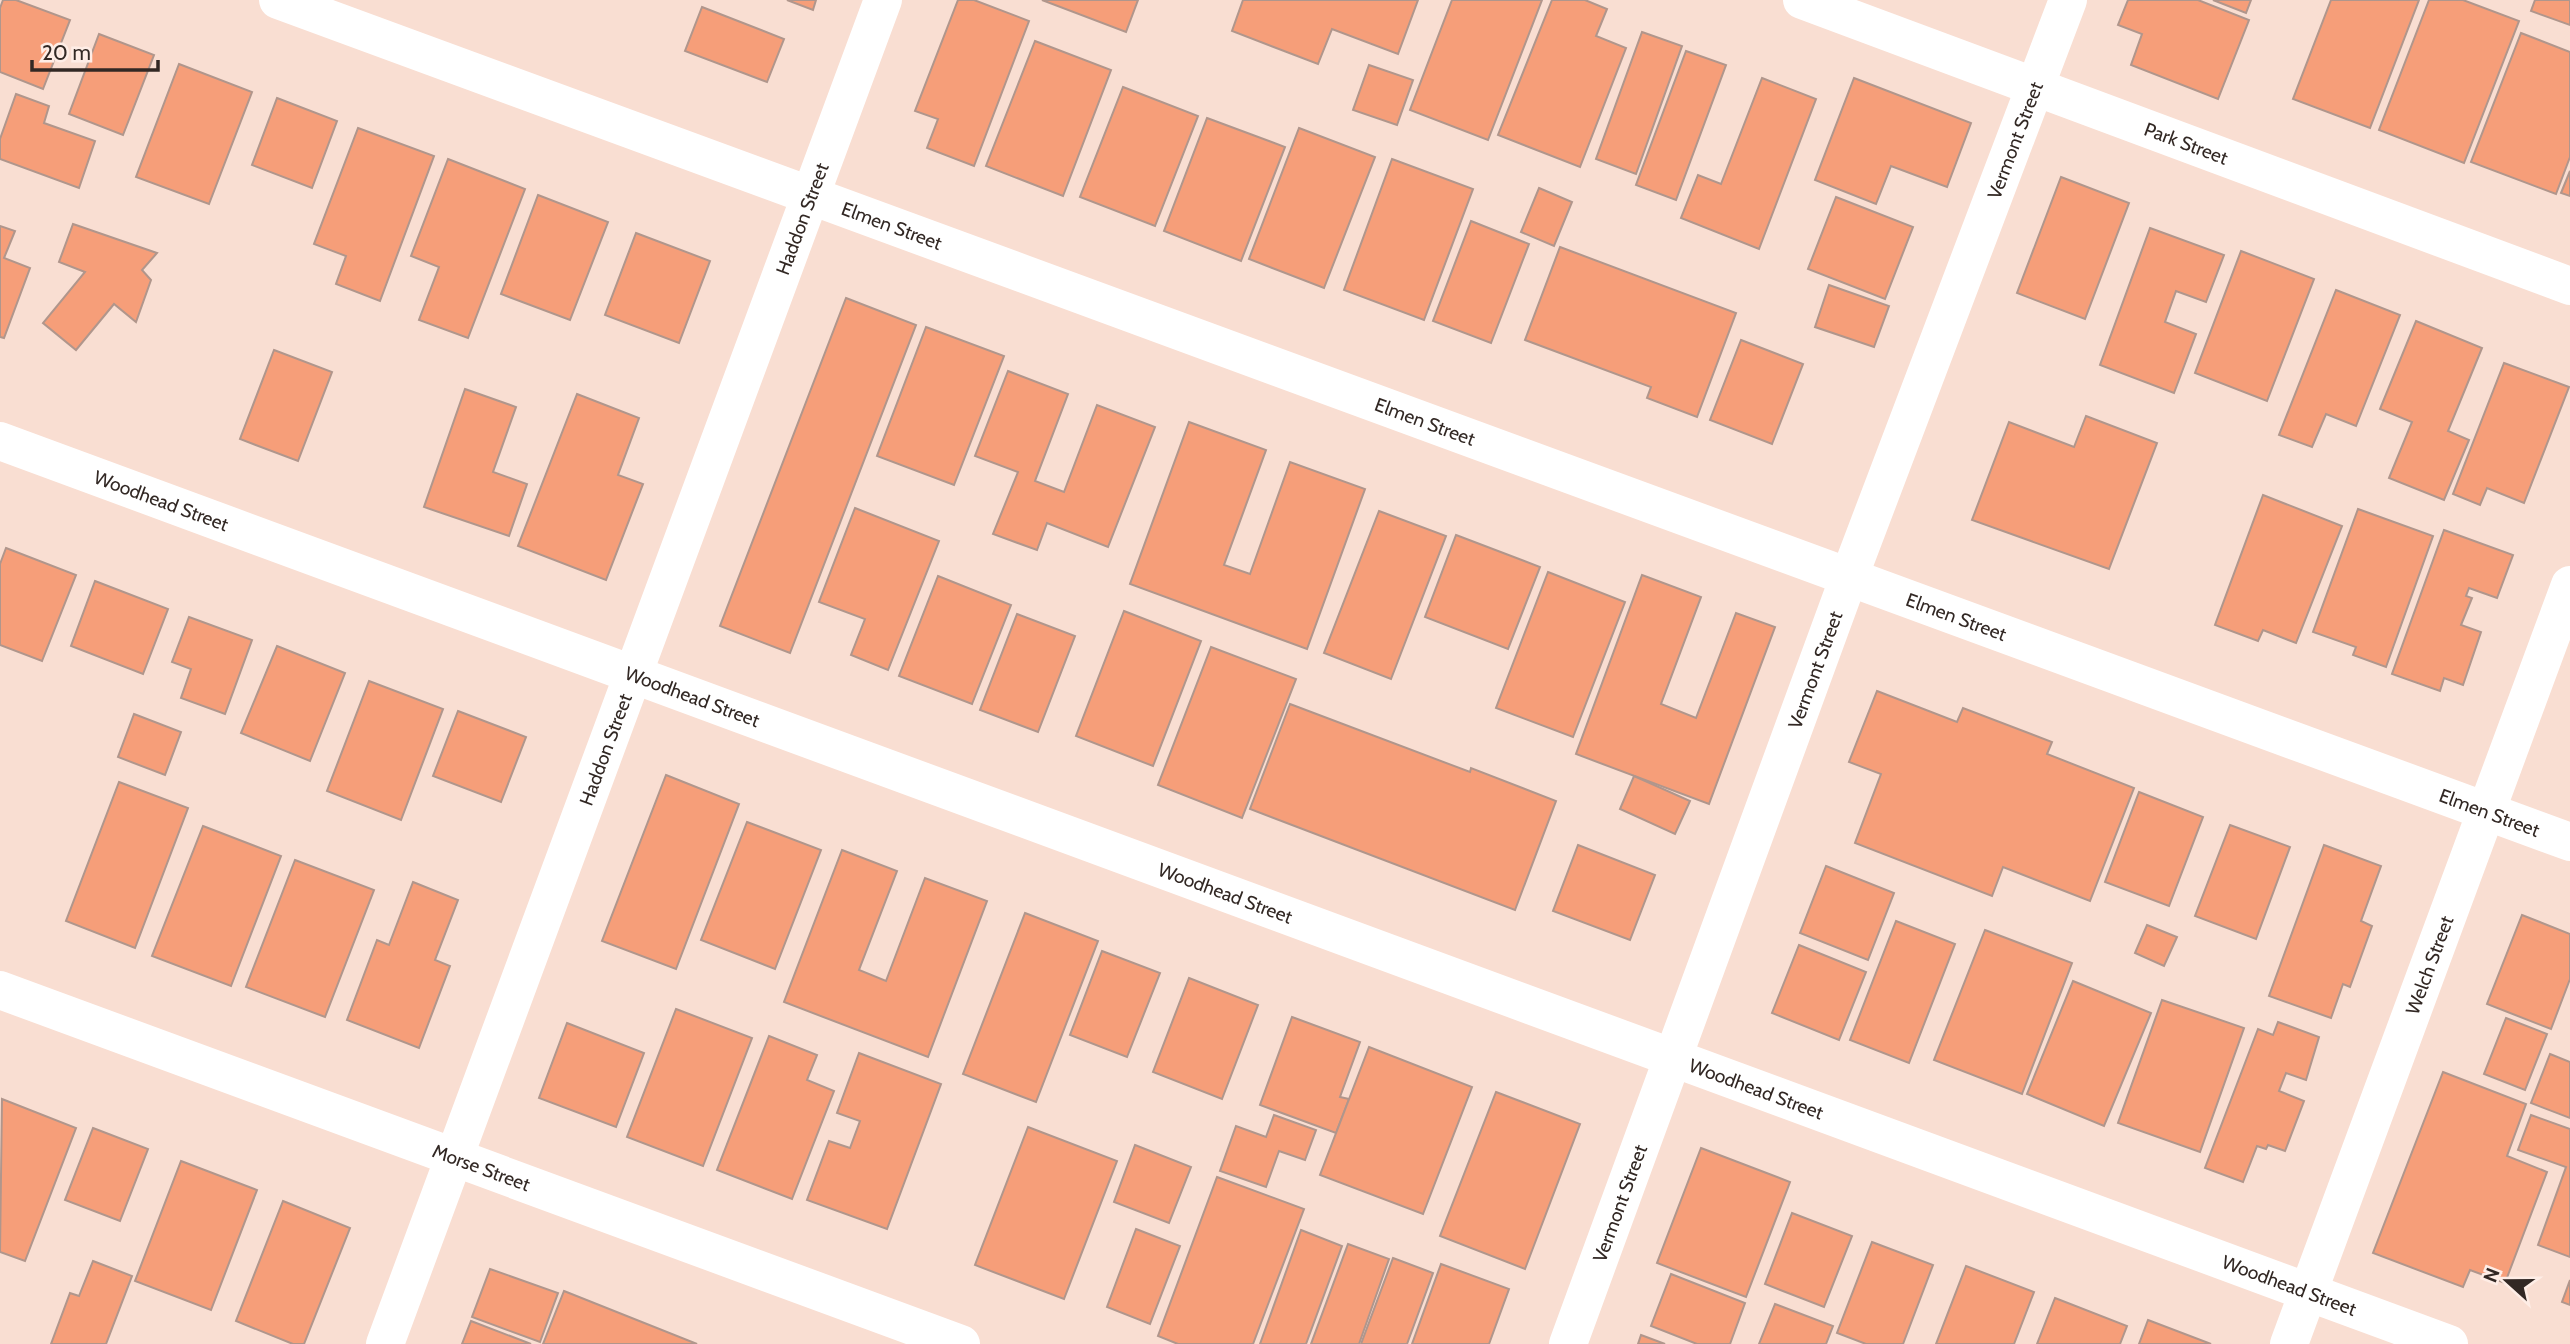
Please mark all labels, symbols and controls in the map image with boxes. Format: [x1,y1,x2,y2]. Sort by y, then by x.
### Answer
scale bar [32,28,158,72]
text: 20 m [42,40,91,65]
street label: Vermont Street [1982,78,2048,202]
street label: Park Street [2141,117,2232,169]
street label: Haddon Street [771,159,833,278]
street label: Elmen Street [839,197,946,255]
street label: Elmen Street [1372,392,1479,451]
street label: Woodhead Street [91,465,232,536]
street label: Elmen Street [1903,588,2010,646]
street label: Vermont Street [1783,607,1847,732]
street label: Woodhead Street [622,661,763,732]
street label: Haddon Street [574,690,637,809]
street label: Elmen Street [2436,783,2543,842]
street label: Woodhead Street [1155,858,1296,928]
street label: Welch Street [2401,912,2458,1018]
street label: Woodhead Street [1686,1053,1827,1124]
street label: Morse Street [429,1139,534,1196]
street label: Vermont Street [1588,1141,1652,1265]
north arrow [2472,1246,2542,1316]
street label: Woodhead Street [2219,1250,2360,1321]
text: N [2478,1265,2505,1285]

